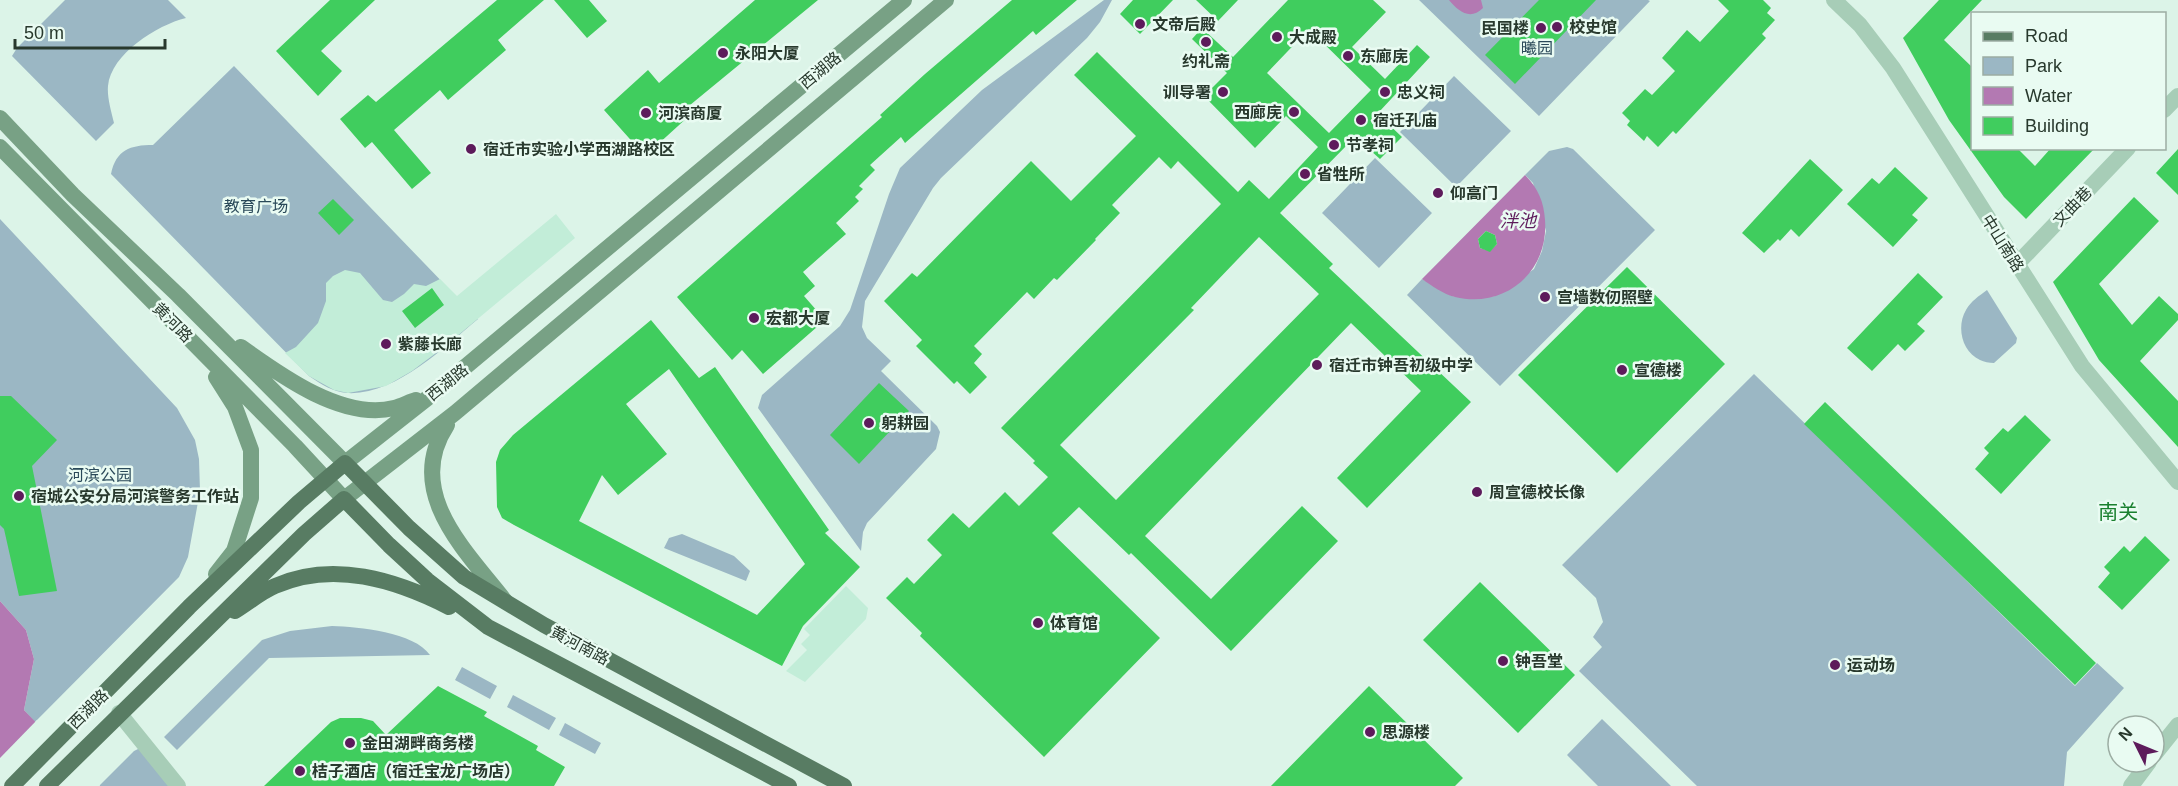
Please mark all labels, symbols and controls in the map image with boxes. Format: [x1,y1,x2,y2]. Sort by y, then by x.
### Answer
scale bar [15,12,165,50]
legend [1971,12,2166,150]
place label: 文帝后殿 [1152,16,1216,33]
marker: 文帝后殿 [1133,17,1147,31]
place label: 校史馆 [1569,18,1617,36]
place label: 民国楼 [1481,20,1529,37]
marker: 校史馆 [1550,20,1564,34]
marker: 民国楼 [1534,21,1548,35]
text: 50 m [24,23,64,43]
text: Road [2025,26,2068,46]
place label: 大成殿 [1289,28,1337,46]
marker: 大成殿 [1270,30,1284,44]
marker: 约礼斋 [1199,35,1213,49]
park label: 曦园 [1521,40,1553,57]
place label: 永阳大厦 [735,45,799,62]
marker: 永阳大厦 [716,46,730,60]
street label: 西湖路 [796,48,844,92]
place label: 东廊庑 [1360,48,1408,65]
marker: 东廊庑 [1341,49,1355,63]
place label: 约礼斋 [1182,52,1230,70]
text: Park [2025,56,2063,76]
place label: 训导署 [1163,84,1211,101]
place label: 忠义祠 [1397,84,1445,101]
marker: 训导署 [1216,85,1230,99]
marker: 忠义祠 [1378,85,1392,99]
text: Water [2025,86,2072,106]
place label: 西廊庑 [1234,104,1282,121]
place label: 河滨商厦 [658,105,722,122]
marker: 西廊庑 [1287,105,1301,119]
marker: 河滨商厦 [639,106,653,120]
place label: 宿迁孔庙 [1373,112,1437,129]
marker: 宿迁孔庙 [1354,113,1368,127]
text: Building [2025,116,2089,136]
place label: 节孝祠 [1346,137,1394,154]
marker: 节孝祠 [1327,138,1341,152]
place label: 宿迁市实验小学西湖路校区 [483,140,675,158]
marker: 宿迁市实验小学西湖路校区 [464,142,478,156]
place label: 省牲所 [1317,166,1365,183]
marker: 省牲所 [1298,167,1312,181]
street label: 文曲巷 [2050,183,2095,230]
place label: 仰高门 [1450,185,1498,202]
marker: 仰高门 [1431,186,1445,200]
park label: 教育广场 [224,198,288,215]
water label: 泮池 [1500,211,1538,231]
street label: 中山南路 [1978,212,2027,275]
place label: 宫墙数仞照壁 [1557,289,1653,306]
marker: 宫墙数仞照壁 [1538,290,1552,304]
street label: 黄河路 [150,299,196,345]
place label: 宏都大厦 [766,310,830,327]
marker: 宏都大厦 [747,311,761,325]
place label: 紫藤长廊 [398,336,462,353]
marker: 紫藤长廊 [379,337,393,351]
place label: 宿迁市钟吾初级中学 [1329,357,1473,374]
marker: 宿迁市钟吾初级中学 [1310,358,1324,372]
street label: 西湖路 [423,361,471,404]
place label: 宣德楼 [1634,361,1682,379]
marker: 宣德楼 [1615,363,1629,377]
place label: 躬耕园 [881,415,929,432]
marker: 躬耕园 [862,416,876,430]
park label: 河滨公园 [68,467,132,484]
place label: 周宣德校长像 [1489,483,1585,501]
marker: 周宣德校长像 [1470,485,1484,499]
place label: 宿城公安分局河滨警务工作站 [31,487,239,505]
marker: 宿城公安分局河滨警务工作站 [12,489,26,503]
district label: 南关 [2098,501,2138,523]
place label: 体育馆 [1050,615,1098,632]
marker: 体育馆 [1031,616,1045,630]
street label: 黄河南路 [548,623,612,668]
place label: 钟吾堂 [1515,653,1563,670]
marker: 钟吾堂 [1496,654,1510,668]
place label: 运动场 [1847,657,1895,674]
marker: 运动场 [1828,658,1842,672]
street label: 西湖路 [65,686,111,732]
north arrow [2106,714,2166,774]
place label: 思源楼 [1382,724,1430,741]
text: N [2115,724,2136,744]
marker: 思源楼 [1363,725,1377,739]
place label: 金田湖畔商务楼 [362,735,474,752]
marker: 金田湖畔商务楼 [343,736,357,750]
place label: 桔子酒店（宿迁宝龙广场店） [312,762,520,780]
marker: 桔子酒店（宿迁宝龙广场店） [293,764,307,778]

